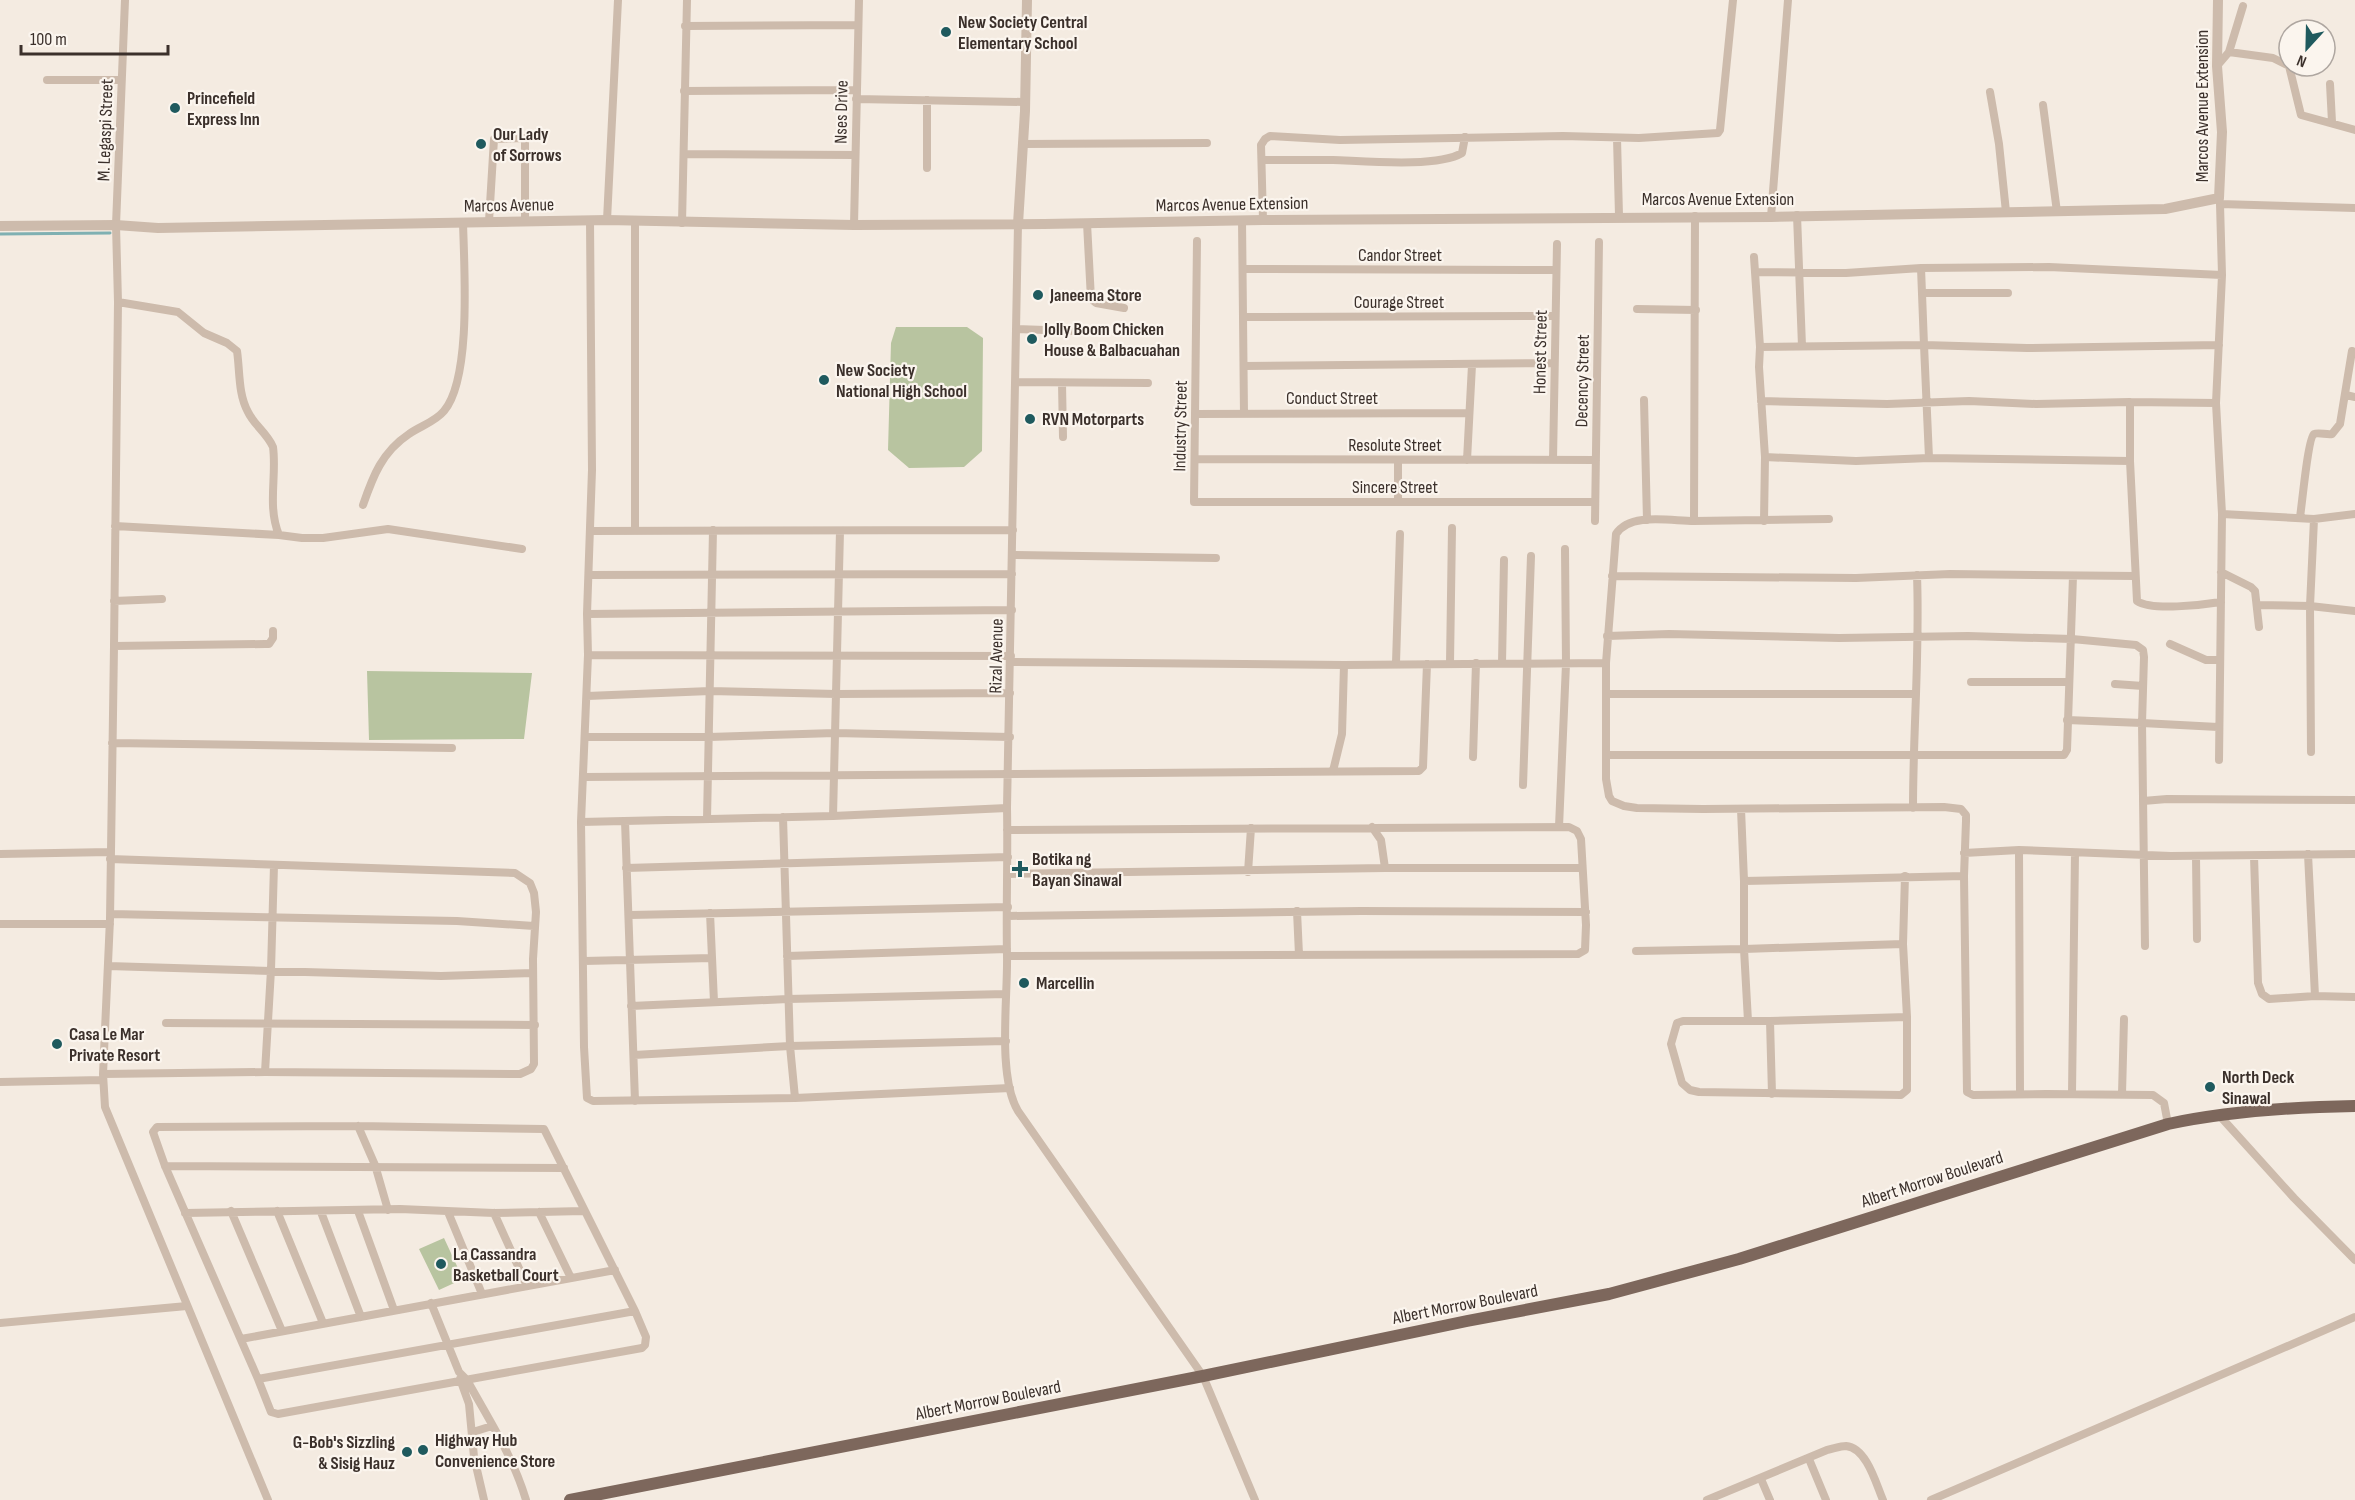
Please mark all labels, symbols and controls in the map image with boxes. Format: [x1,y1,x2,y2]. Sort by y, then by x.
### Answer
place label: New Society Central Elementary School [958,12,1087,54]
scale bar [21,18,168,56]
north arrow [2277,18,2337,78]
marker: New Society Central Elementary School [939,25,953,39]
text: 100 m [30,29,67,50]
street label: Marcos Avenue Extension [2192,30,2213,182]
text: N [2294,50,2309,71]
street label: M. Legaspi Street [93,78,118,182]
street label: Nses Drive [830,80,853,144]
place label: Princefield Express Inn [187,88,260,130]
marker: Princefield Express Inn [168,101,182,115]
place label: Our Lady of Sorrows [493,124,562,166]
marker: Our Lady of Sorrows [474,137,488,151]
street label: Marcos Avenue Extension [1642,189,1794,210]
street label: Marcos Avenue Extension [1156,193,1309,216]
street label: Marcos Avenue [464,194,554,217]
street label: Candor Street [1358,245,1443,266]
place label: Janeema Store [1049,285,1142,306]
marker: Janeema Store [1031,288,1045,302]
street label: Courage Street [1354,292,1445,313]
street label: Honest Street [1529,309,1552,394]
place label: Jolly Boom Chicken House & Balbacuahan [1043,319,1180,361]
marker: Jolly Boom Chicken House & Balbacuahan [1025,332,1039,346]
street label: Decency Street [1571,334,1594,428]
place label: New Society National High School [836,360,967,402]
marker: New Society National High School [817,373,831,387]
street label: Industry Street [1169,380,1192,472]
street label: Conduct Street [1286,388,1379,409]
place label: RVN Motorparts [1042,409,1144,430]
marker: RVN Motorparts [1023,412,1037,426]
street label: Resolute Street [1348,435,1442,456]
street label: Sincere Street [1352,477,1439,498]
street label: Rizal Avenue [985,618,1008,694]
place label: Botika ng Bayan Sinawal [1032,849,1122,891]
marker: Botika ng Bayan Sinawal [1013,862,1027,876]
place label: Marcellin [1036,973,1095,994]
marker: Marcellin [1017,976,1031,990]
place label: Casa Le Mar Private Resort [69,1024,160,1066]
marker: Casa Le Mar Private Resort [50,1037,64,1051]
place label: North Deck Sinawal [2222,1067,2295,1109]
marker: North Deck Sinawal [2203,1080,2217,1094]
street label: Albert Morrow Boulevard [1858,1147,2006,1213]
place label: La Cassandra Basketball Court [453,1244,559,1286]
marker: La Cassandra Basketball Court [434,1257,448,1271]
street label: Albert Morrow Boulevard [1390,1280,1540,1329]
street label: Albert Morrow Boulevard [913,1376,1063,1425]
place label: Highway Hub Convenience Store [435,1430,555,1472]
place label: G-Bob's Sizzling & Sisig Hauz [293,1432,395,1474]
marker: Highway Hub Convenience Store [416,1443,430,1457]
marker: G-Bob's Sizzling & Sisig Hauz [400,1445,414,1459]

